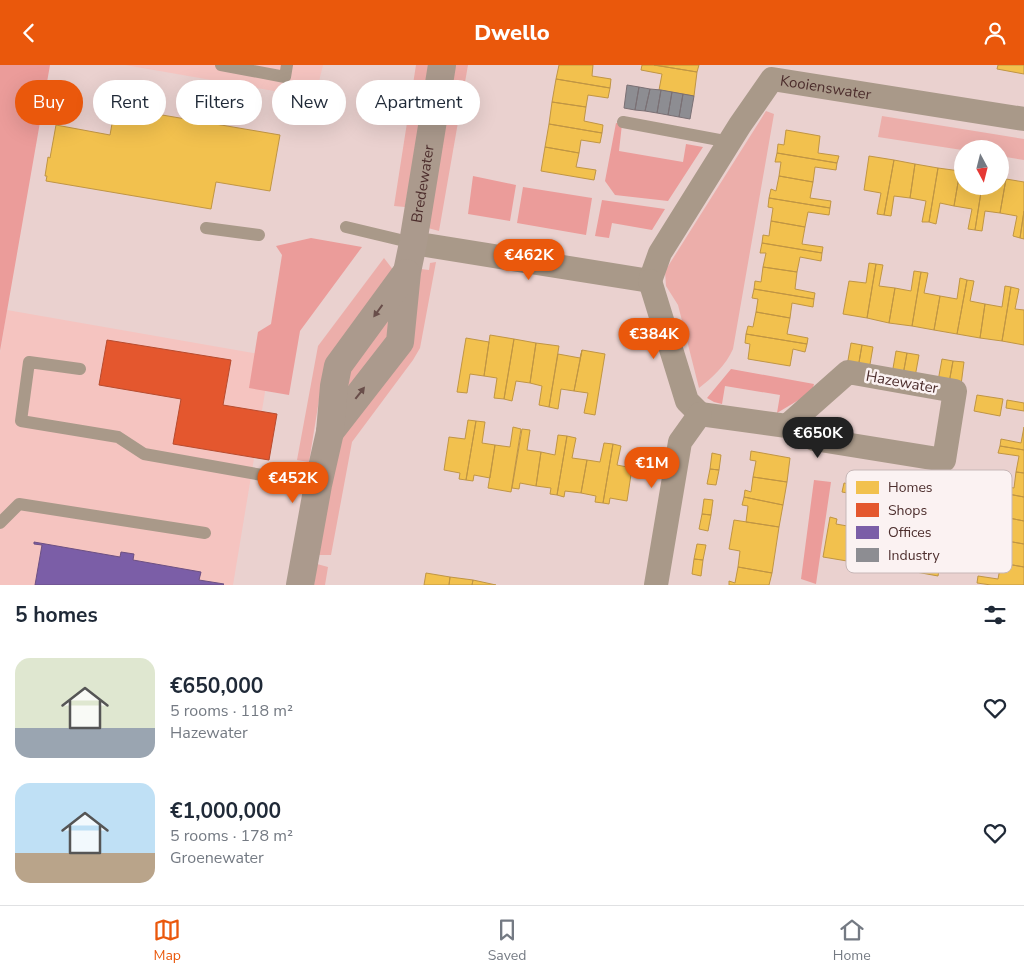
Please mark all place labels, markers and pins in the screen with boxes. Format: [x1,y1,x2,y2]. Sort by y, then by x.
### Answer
pin: €462K [494,239,564,281]
pin: €384K [619,317,689,360]
pin: €650K [783,417,853,459]
pin: €1M [628,447,676,489]
pin: €452K [258,461,328,504]

